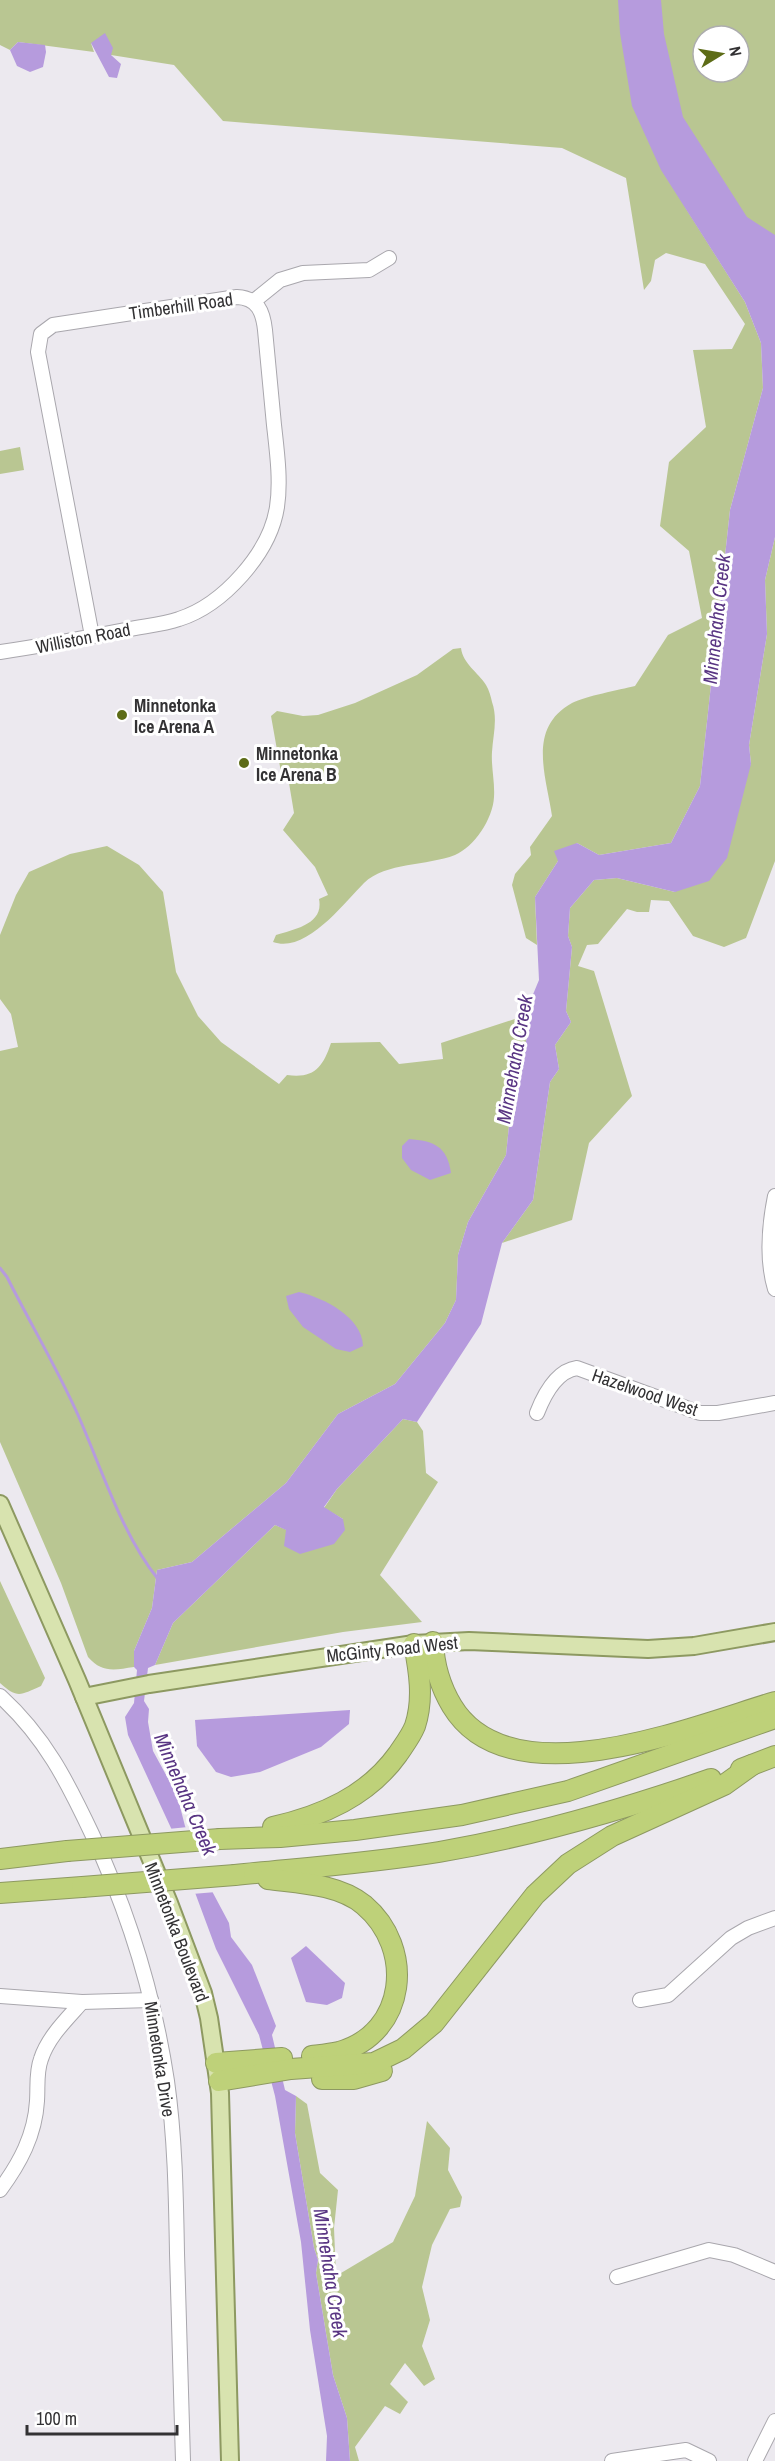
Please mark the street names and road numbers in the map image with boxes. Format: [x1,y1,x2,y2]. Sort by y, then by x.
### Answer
street label: Timberhill Road [127,286,235,326]
street label: Williston Road [34,617,132,659]
street label: Hazelwood West [589,1362,701,1422]
street label: McGinty Road West [325,1630,459,1668]
street label: Minnetonka Boulevard [139,1859,215,2005]
street label: Minnetonka Drive [139,2000,181,2118]

